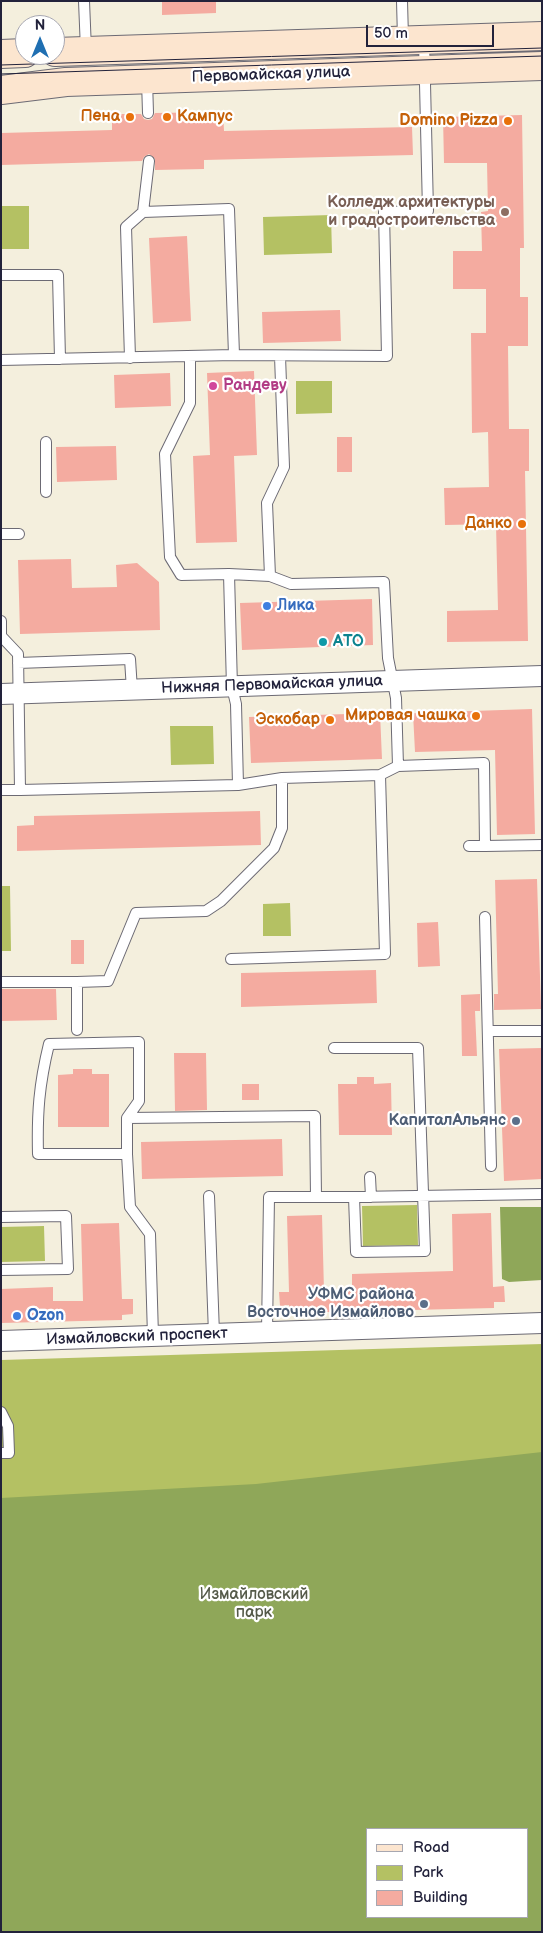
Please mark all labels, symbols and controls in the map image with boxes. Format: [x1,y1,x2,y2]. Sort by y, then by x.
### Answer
north arrow [15,15,65,65]
scale bar [368,15,496,47]
text: N [35,17,45,34]
text: 50 m [374,24,408,43]
street label: Первомайская улица [191,63,351,87]
place label: Пена [80,107,120,127]
place label: Кампус [177,107,233,127]
marker: Пена [124,111,136,123]
marker: Кампус [161,111,173,123]
place label: Domino Pizza [399,111,498,131]
marker: Domino Pizza [502,115,514,127]
place label: Колледж архитектуры и градостроительства [327,193,495,231]
marker: Колледж архитектуры и градостроительства [499,206,511,218]
place label: Рандеву [223,376,287,396]
marker: Рандеву [207,380,219,392]
place label: Данко [465,514,512,534]
marker: Данко [516,518,528,530]
place label: Лика [277,596,314,616]
marker: Лика [261,600,273,612]
place label: АТО [333,632,364,652]
marker: АТО [317,636,329,648]
street label: Нижняя Первомайская улица [161,672,383,698]
place label: Мировая чашка [345,706,466,726]
place label: Эскобар [256,710,320,730]
marker: Мировая чашка [470,710,482,722]
marker: Эскобар [324,714,336,726]
place label: КапиталАльянс [388,1111,506,1131]
marker: КапиталАльянс [510,1115,522,1127]
place label: УФМС района Восточное Измайлово [247,1285,414,1323]
marker: УФМС района Восточное Измайлово [418,1298,430,1310]
place label: Ozon [27,1306,64,1326]
marker: Ozon [11,1310,23,1322]
street label: Измайловский проспект [46,1324,228,1350]
park label: Измайловский парк [200,1585,308,1623]
legend [366,1828,528,1918]
text: Road [413,1838,449,1857]
text: Park [413,1863,443,1882]
text: Building [413,1888,468,1907]

